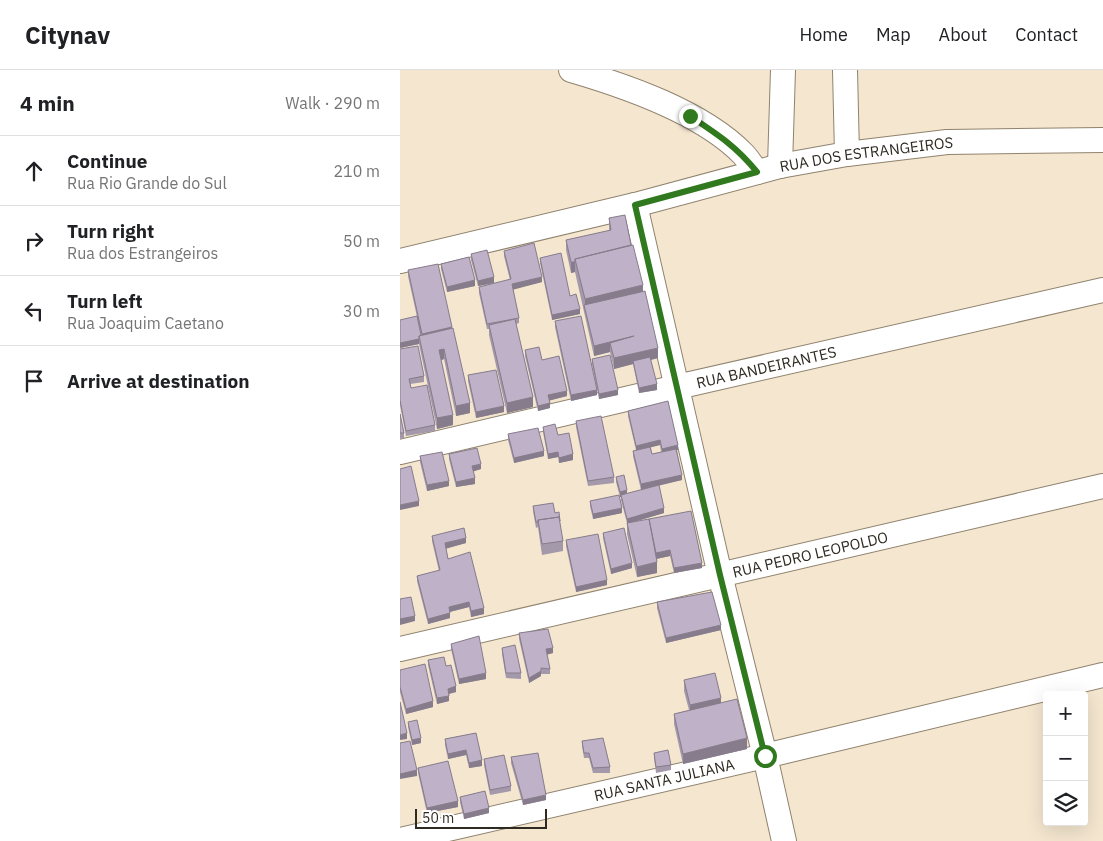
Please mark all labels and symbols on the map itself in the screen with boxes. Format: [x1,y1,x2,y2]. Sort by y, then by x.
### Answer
route end [679,105,702,128]
street label: RUA DOS ESTRANGEIROS [778,132,953,175]
street label: RUA BANDEIRANTES [694,342,838,392]
street label: RUA PEDRO LEOPOLDO [731,527,890,581]
route start [754,745,777,768]
street label: RUA SANTA JULIANA [592,754,737,805]
scale bar [415,806,548,829]

